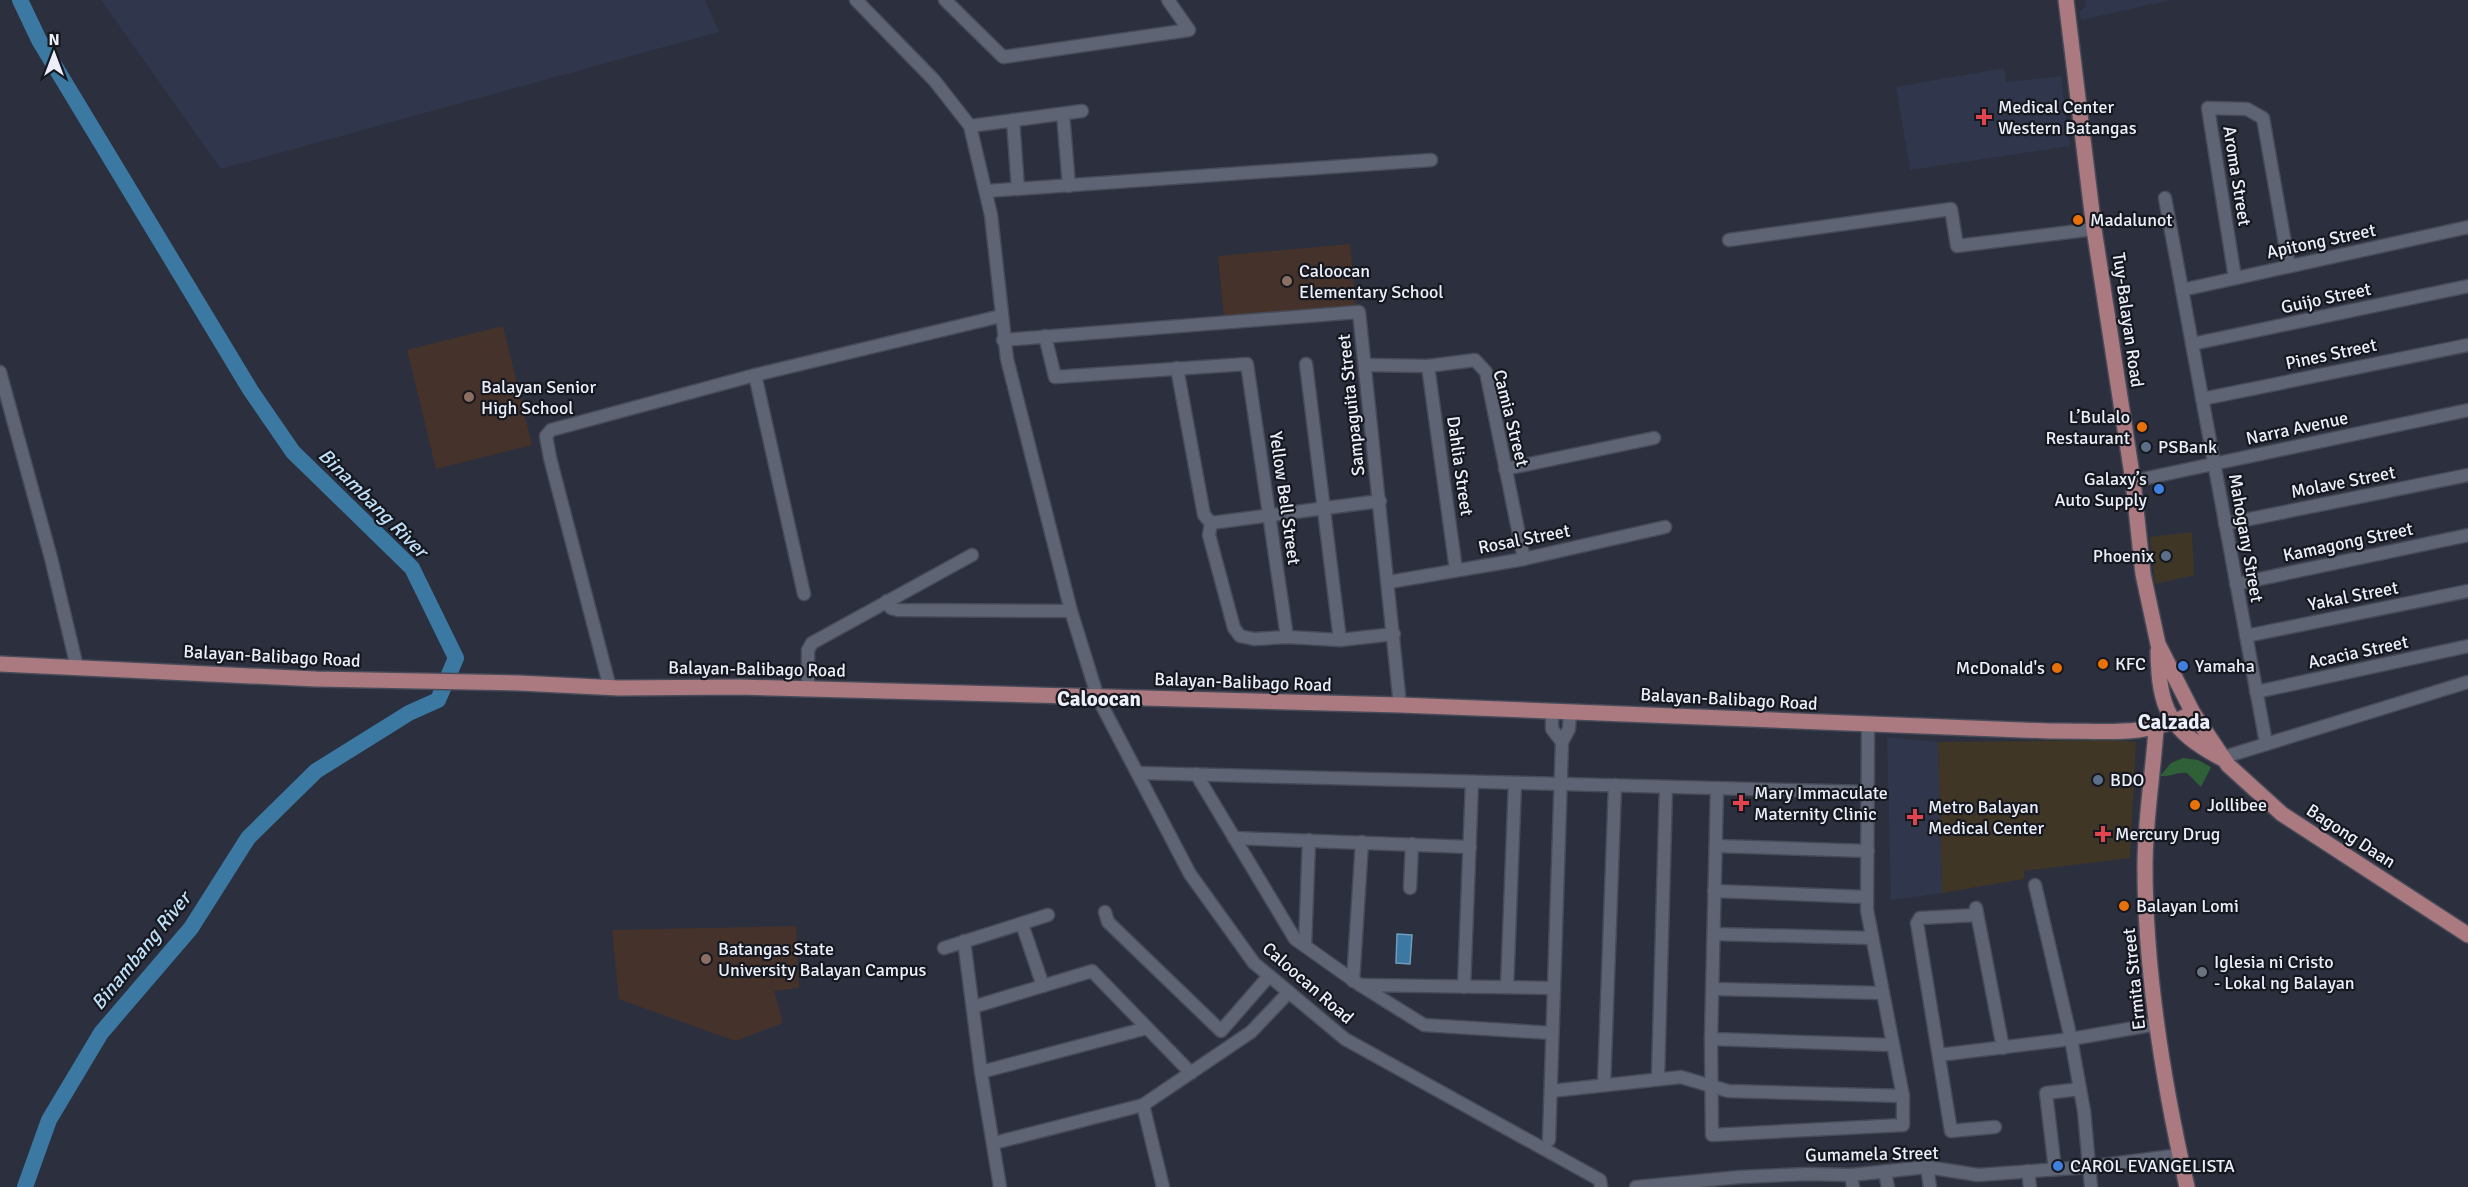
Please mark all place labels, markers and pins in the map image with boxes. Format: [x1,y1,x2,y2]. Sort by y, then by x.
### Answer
place label: Medical Center Western Batangas [1998,96,2137,139]
marker: Medical Center Western Batangas [1975,108,1993,126]
place label: Madalunot [2090,209,2173,231]
marker: Madalunot [2071,213,2085,227]
place label: Caloocan Elementary School [1299,260,1444,303]
marker: Caloocan Elementary School [1280,274,1294,288]
place label: Balayan Senior High School [481,376,596,419]
marker: Balayan Senior High School [462,390,476,404]
place label: L’Bulalo Restaurant [2046,406,2130,449]
marker: L’Bulalo Restaurant [2135,420,2149,434]
place label: PSBank [2158,436,2217,458]
marker: PSBank [2139,440,2153,454]
place label: Galaxy’s Auto Supply [2054,468,2148,511]
marker: Galaxy’s Auto Supply [2152,482,2166,496]
place label: Phoenix [2093,545,2155,567]
marker: Phoenix [2159,549,2173,563]
place label: KFC [2115,653,2146,675]
place label: Yamaha [2195,655,2255,677]
place label: McDonald's [1956,657,2045,679]
marker: KFC [2096,657,2110,671]
marker: Yamaha [2176,659,2190,673]
marker: McDonald's [2050,661,2064,675]
place label: BDO [2110,769,2144,791]
marker: BDO [2091,773,2105,787]
place label: Mary Immaculate Maternity Clinic [1754,782,1888,825]
marker: Mary Immaculate Maternity Clinic [1732,794,1750,812]
place label: Jollibee [2207,794,2267,816]
place label: Metro Balayan Medical Center [1928,796,2044,839]
marker: Jollibee [2188,798,2202,812]
marker: Metro Balayan Medical Center [1906,808,1924,826]
place label: Mercury Drug [2115,823,2220,845]
marker: Mercury Drug [2096,827,2110,841]
place label: Balayan Lomi [2136,895,2239,917]
marker: Balayan Lomi [2117,899,2131,913]
place label: Batangas State University Balayan Campus [718,938,927,981]
place label: Iglesia ni Cristo - Lokal ng Balayan [2214,951,2355,994]
marker: Batangas State University Balayan Campus [699,952,713,966]
marker: Iglesia ni Cristo - Lokal ng Balayan [2195,965,2209,979]
place label: CAROL EVANGELISTA [2070,1155,2235,1177]
marker: CAROL EVANGELISTA [2051,1159,2065,1173]

